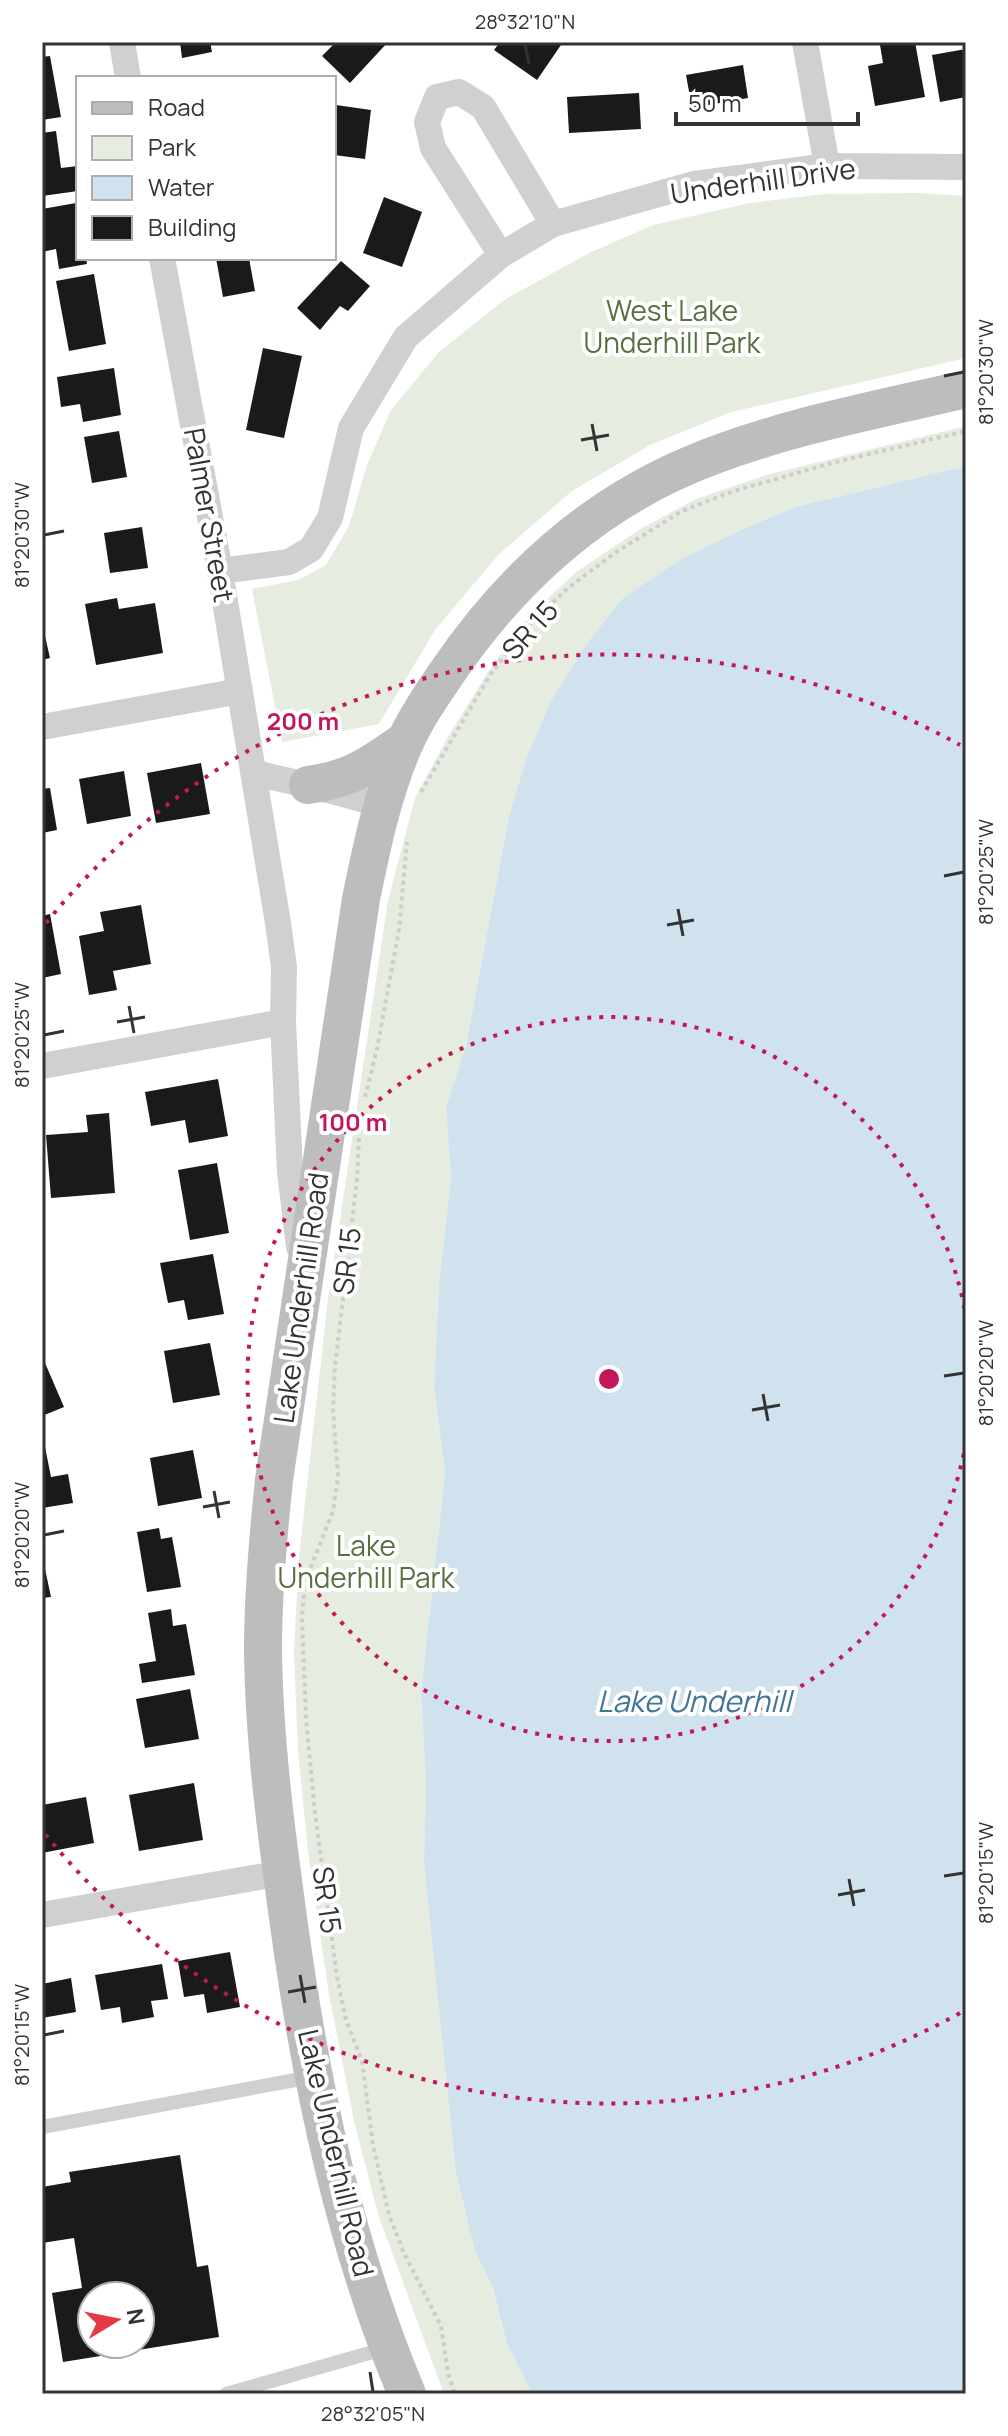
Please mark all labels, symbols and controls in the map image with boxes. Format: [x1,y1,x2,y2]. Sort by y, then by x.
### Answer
text: 28°32'10"N [475,8,575,35]
legend [76,76,336,260]
scale bar [676,76,858,126]
text: 50 m [688,86,742,119]
text: Road [148,90,205,123]
text: Park [148,130,197,163]
street label: Underhill Drive [668,148,858,212]
text: Water [148,170,215,203]
text: Building [148,210,236,243]
park label: West Lake Underhill Park [584,291,762,361]
text: 81°20'30"W [972,319,999,425]
street label: Palmer Street [176,425,244,605]
text: 81°20'30"W [8,482,35,588]
street label: SR 15 [493,591,566,667]
text: 200 m [267,704,339,737]
text: 81°20'25"W [972,819,999,925]
text: 81°20'25"W [8,982,35,1088]
text: 100 m [319,1105,387,1138]
street label: Lake Underhill Road [264,1170,336,1426]
street label: SR 15 [323,1225,369,1297]
text: 81°20'20"W [972,1319,999,1426]
centre of rings [595,1365,623,1393]
text: 81°20'20"W [8,1481,35,1588]
park label: Lake Underhill Park [278,1526,456,1596]
water label: Lake Underhill [597,1680,795,1721]
text: 81°20'15"W [972,1822,999,1924]
street label: SR 15 [304,1864,352,1936]
text: 81°20'15"W [8,1984,35,2086]
street label: Lake Underhill Road [290,2025,384,2280]
north arrow [76,2280,156,2360]
text: N [120,2306,152,2327]
text: 28°32'05"N [321,2400,425,2427]

